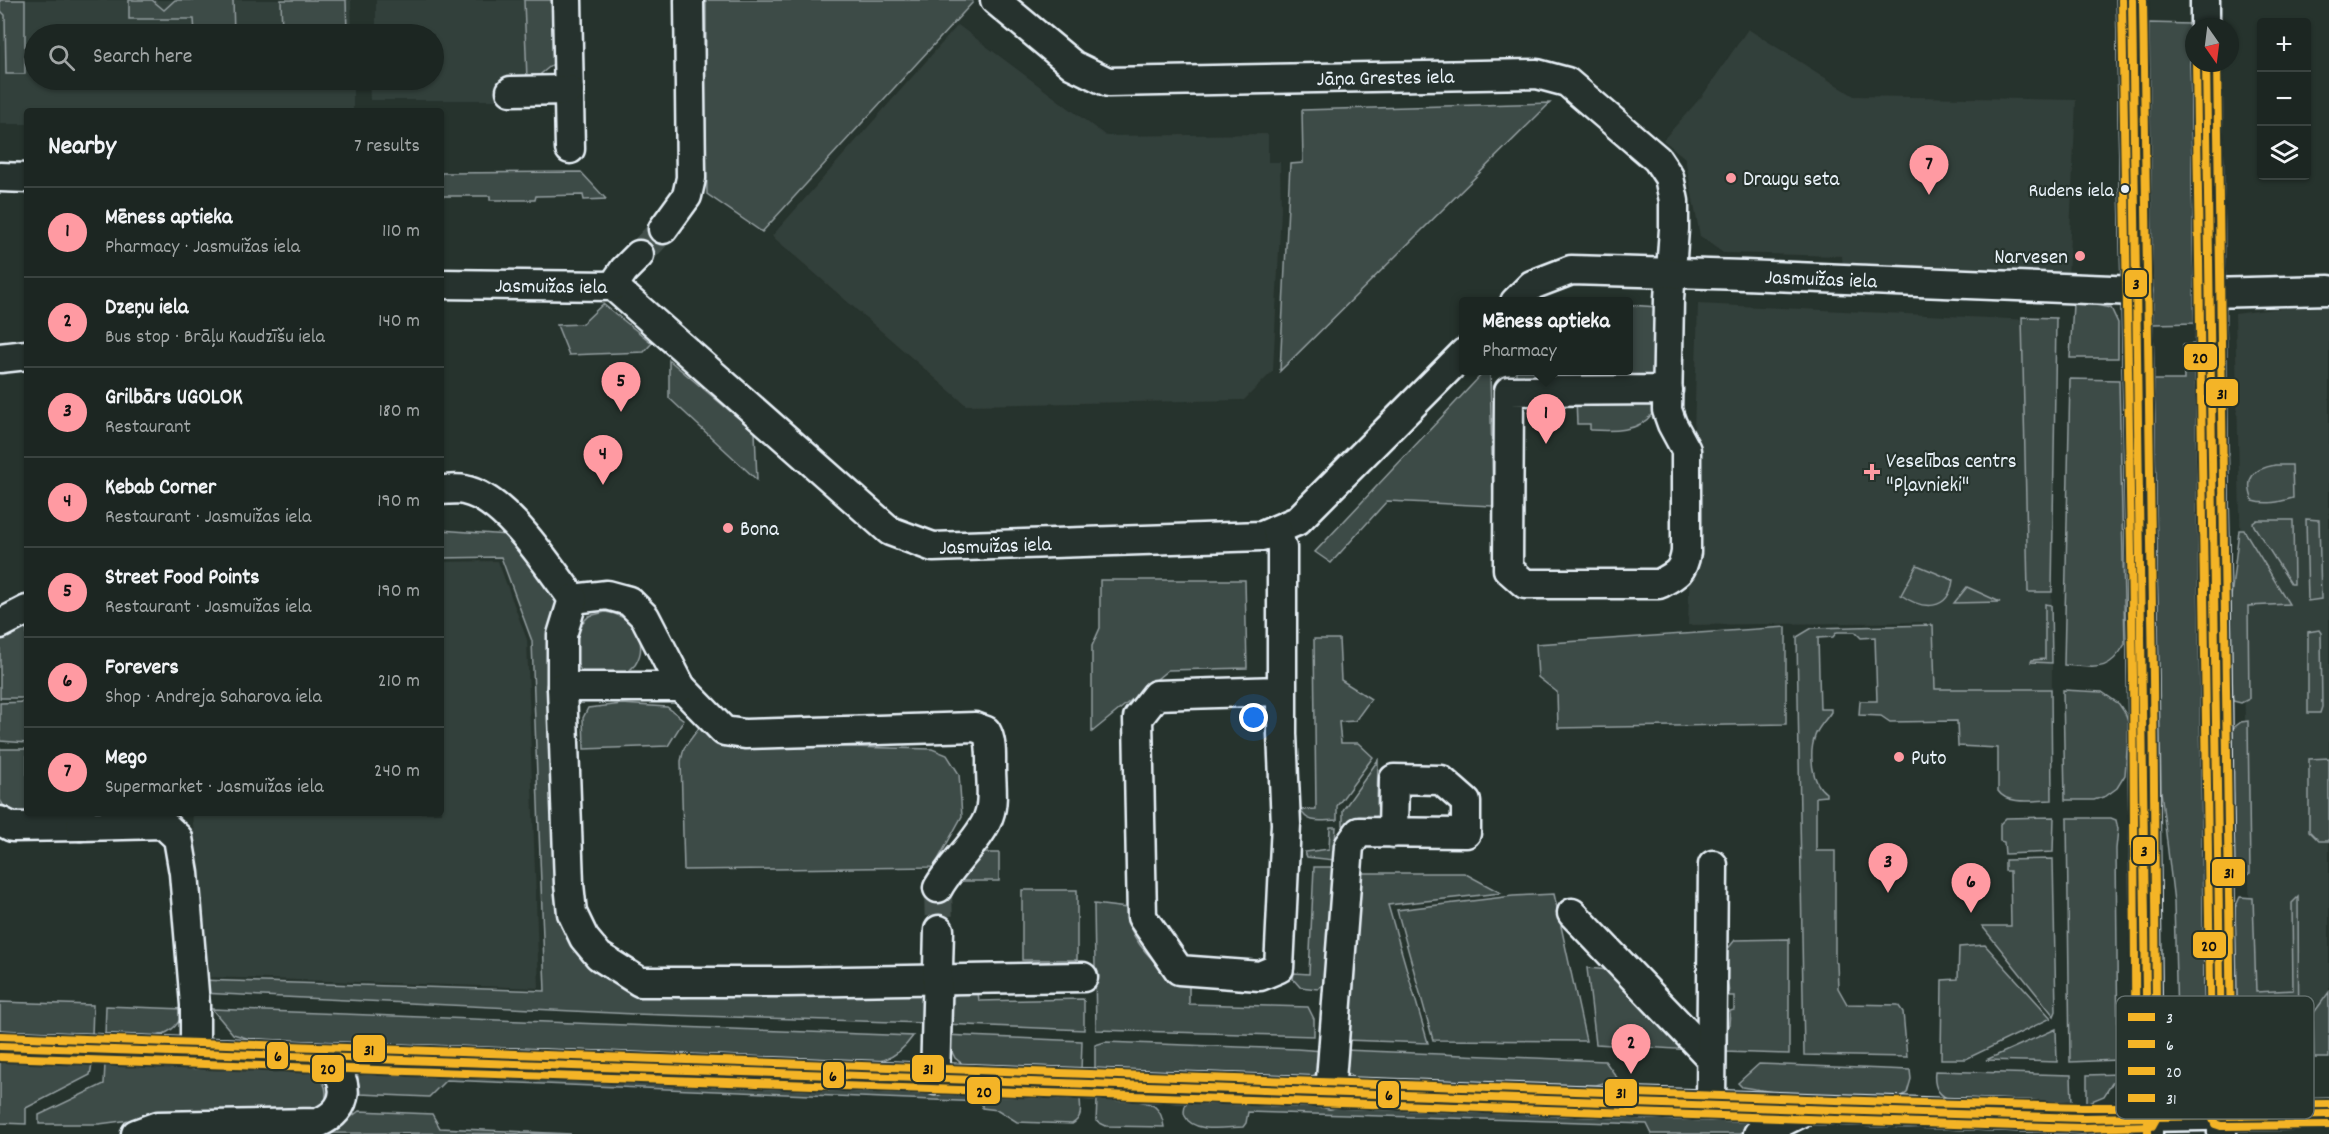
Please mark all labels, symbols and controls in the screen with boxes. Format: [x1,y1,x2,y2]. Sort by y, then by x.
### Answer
north arrow [2185,18,2239,72]
map controls [2257,18,2311,180]
button: + [2257,18,2311,72]
search box [24,24,444,90]
icon: search [45,41,78,74]
text: Search here [93,42,192,73]
street label: Jāņa Grestes iela [1316,64,1456,96]
button: − [2257,72,2311,126]
button: layers [2257,126,2311,180]
text: Nearby [48,129,116,166]
text: 7 results [354,133,420,161]
pin: 7 [1910,146,1948,195]
place label: Draugu seta [1743,166,1840,196]
marker: Draugu seta [1724,171,1738,185]
place label: Rudens iela [2029,178,2115,206]
marker: Rudens iela [2119,183,2131,195]
text: Mēness aptieka [105,203,232,234]
text: 1 [65,218,70,246]
text: 110 m [382,218,420,246]
text: Pharmacy · Jasmuižas iela [105,234,300,262]
place label: Narvesen [1994,244,2068,274]
marker: Narvesen [2073,249,2087,263]
street label: Jasmuižas iela [1764,264,1879,298]
line badge: 3 [2124,269,2148,298]
street label: Jasmuižas iela [495,273,608,304]
text: 3 [2132,274,2140,297]
text: Dzeņu iela [105,293,188,324]
popup [1459,297,1633,375]
text: Mēness aptieka [1482,307,1610,338]
text: 2 [63,308,72,336]
text: 140 m [378,308,420,336]
text: Bus stop · Brāļu Kaudzīšu iela [105,324,325,352]
text: Pharmacy [1482,338,1557,366]
line badge: 20 [2183,343,2218,371]
text: 20 [2192,348,2208,371]
pin: 5 [602,362,640,412]
line badge: 31 [2205,378,2239,407]
text: Grilbārs UGOLOK [105,383,243,414]
text: 31 [2217,384,2227,407]
pin: 1 [1526,394,1566,444]
text: 3 [63,398,72,426]
text: 180 m [378,398,420,426]
text: Restaurant [105,414,191,442]
pin: 4 [584,436,622,485]
place label: Veselības centrs "Pļavnieki" [1886,448,2017,502]
marker: Veselības centrs "Pļavnieki" [1863,463,1881,481]
text: Kebab Corner [105,473,216,504]
text: 4 [63,488,72,516]
text: 190 m [377,488,420,516]
text: Restaurant · Jasmuižas iela [105,504,312,532]
place label: Bona [740,516,780,546]
marker: Bona [721,521,735,535]
street label: Jasmuižas iela [939,531,1053,565]
text: Street Food Points [105,563,260,594]
text: 5 [63,578,72,606]
text: 190 m [377,578,420,606]
text: Restaurant · Jasmuižas iela [105,594,312,622]
text: Forevers [105,653,179,684]
text: 6 [63,668,72,696]
text: 210 m [378,668,420,696]
text: Shop · Andreja Saharova iela [105,684,322,712]
your location [1239,703,1268,732]
text: Mego [105,743,147,774]
place label: Puto [1911,745,1947,775]
marker: Puto [1892,750,1906,764]
text: 7 [64,758,71,786]
text: 240 m [374,758,420,786]
text: Supermarket · Jasmuižas iela [105,774,324,802]
line badge: 3 [2132,836,2156,865]
text: 3 [2140,841,2148,864]
pin: 3 [1868,844,1908,893]
line badge: 31 [2211,858,2246,887]
text: 31 [2224,863,2234,886]
pin: 6 [1952,864,1990,913]
line badge: 20 [2192,931,2227,959]
text: 20 [2201,936,2217,959]
legend [2116,996,2314,1119]
text: 3 [2166,1008,2173,1031]
pin: 2 [1612,1024,1650,1074]
line badge: 31 [352,1034,386,1063]
text: 6 [2166,1035,2174,1058]
text: 31 [364,1040,374,1063]
line badge: 6 [266,1041,289,1070]
text: 6 [274,1046,282,1069]
line badge: 20 [311,1054,345,1083]
line badge: 31 [911,1054,945,1083]
text: 20 [320,1059,336,1082]
text: 31 [923,1059,933,1082]
line badge: 6 [822,1061,845,1089]
text: 20 [2166,1062,2182,1085]
text: 6 [829,1066,837,1089]
line badge: 20 [966,1076,1001,1105]
line badge: 31 [1604,1078,1638,1107]
line badge: 6 [1377,1080,1400,1109]
text: 20 [976,1082,992,1105]
text: 31 [1616,1083,1626,1106]
text: 6 [1385,1085,1393,1108]
text: 31 [2166,1089,2177,1112]

